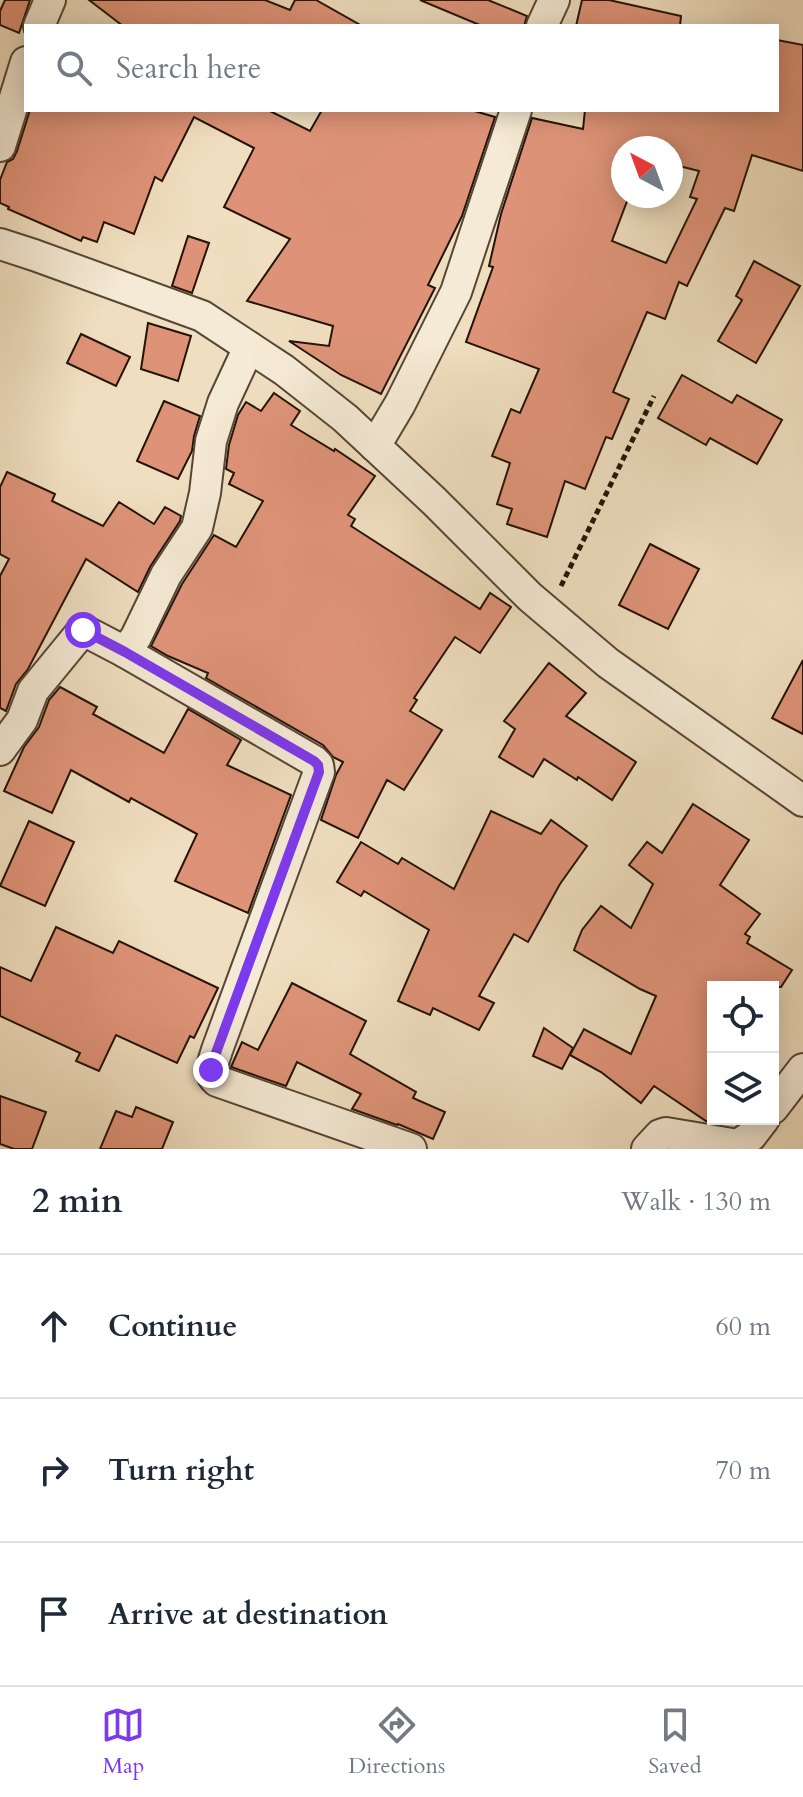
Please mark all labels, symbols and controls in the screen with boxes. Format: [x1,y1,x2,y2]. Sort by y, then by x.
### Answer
search box [24,24,779,112]
icon: search [52,46,96,90]
text: Search here [116,48,261,89]
north arrow [611,136,683,208]
route start [65,612,101,648]
map controls [707,981,779,1125]
button: locate [707,981,779,1053]
route end [193,1052,229,1088]
button: layers [707,1053,779,1125]
text: 2 min [32,1178,123,1224]
text: Walk · 130 m [621,1184,771,1219]
icon: ahead [32,1304,76,1348]
text: Continue [108,1306,237,1347]
text: 60 m [715,1309,771,1344]
icon: right [32,1448,76,1492]
text: Turn right [108,1450,254,1491]
text: 70 m [715,1453,771,1488]
icon: arrive [32,1592,76,1636]
text: Arrive at destination [108,1594,388,1635]
tab: Map [101,1703,145,1781]
tab: Directions [348,1703,445,1781]
tab: Saved [648,1703,702,1781]

